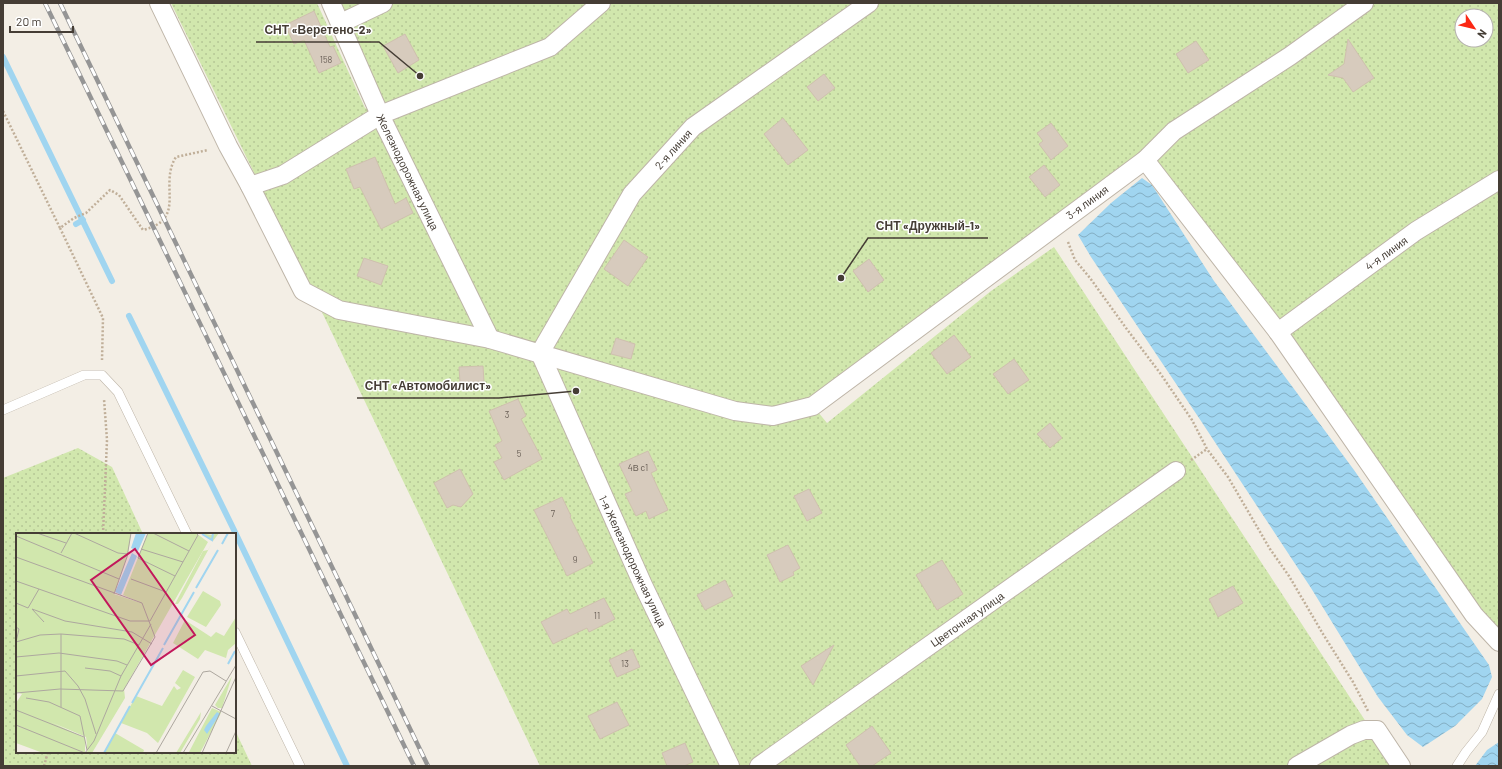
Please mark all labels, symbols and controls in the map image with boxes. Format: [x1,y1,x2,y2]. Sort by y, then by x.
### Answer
scale bar [10,8,73,34]
north arrow [1454,8,1494,48]
text: 20 m [16,14,42,28]
callout: СНТ «Веретено-2» [256,18,379,42]
text: СНТ «Веретено-2» [264,22,372,37]
text: N [1475,27,1490,41]
house number: 158 [320,54,333,65]
street label: Железнодорожная улица [374,112,442,233]
street label: 2-я линия [652,126,694,172]
street label: 3-я линия [1063,182,1111,222]
callout: СНТ «Дружный-1» [868,214,988,238]
text: СНТ «Дружный-1» [876,218,980,233]
street label: 4-я линия [1362,233,1410,273]
callout: СНТ «Автомобилист» [357,374,499,398]
text: СНТ «Автомобилист» [365,378,491,392]
house number: 3 [505,409,510,420]
house number: 5 [517,448,522,459]
house number: 4В с1 [628,462,648,473]
street label: 1-я Железнодорожная улица [597,493,670,630]
house number: 7 [551,508,556,519]
inset map [16,533,236,753]
house number: 9 [573,554,578,565]
street label: Цветочная улица [928,588,1007,649]
house number: 11 [594,610,600,621]
house number: 13 [621,658,629,669]

